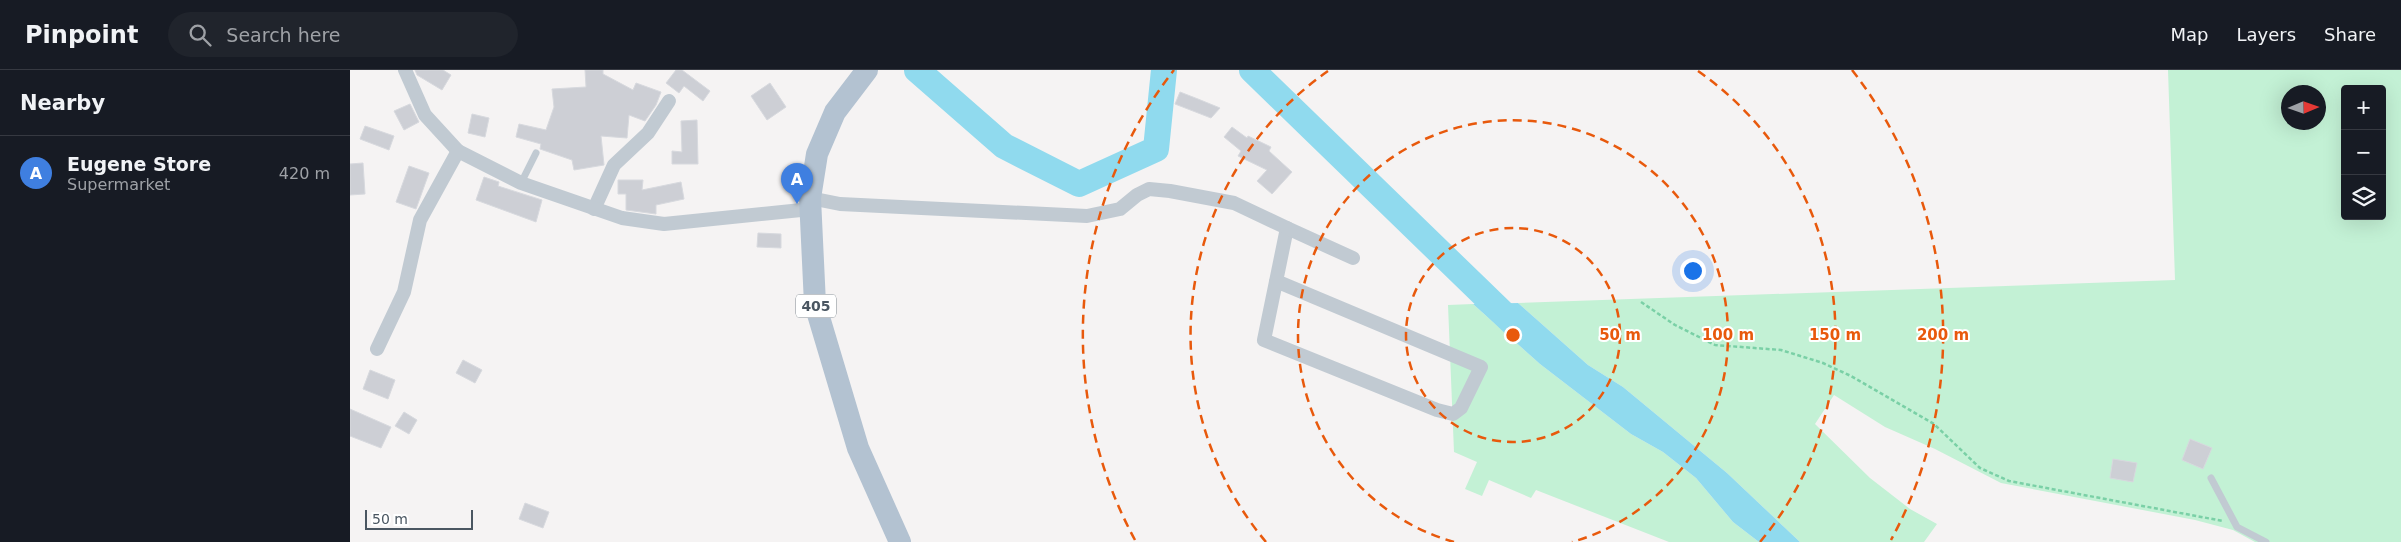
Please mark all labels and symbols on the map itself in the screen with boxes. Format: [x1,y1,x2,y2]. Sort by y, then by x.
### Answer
north arrow [2281,85,2326,130]
pin: A [781,163,813,204]
your location [1680,258,1706,284]
road number: 405 [796,295,836,318]
centre of rings [1504,326,1522,344]
text: 50 m [1599,326,1641,344]
text: 100 m [1702,326,1754,344]
text: 150 m [1809,326,1861,344]
text: 200 m [1917,326,1969,344]
scale bar [365,507,472,530]

